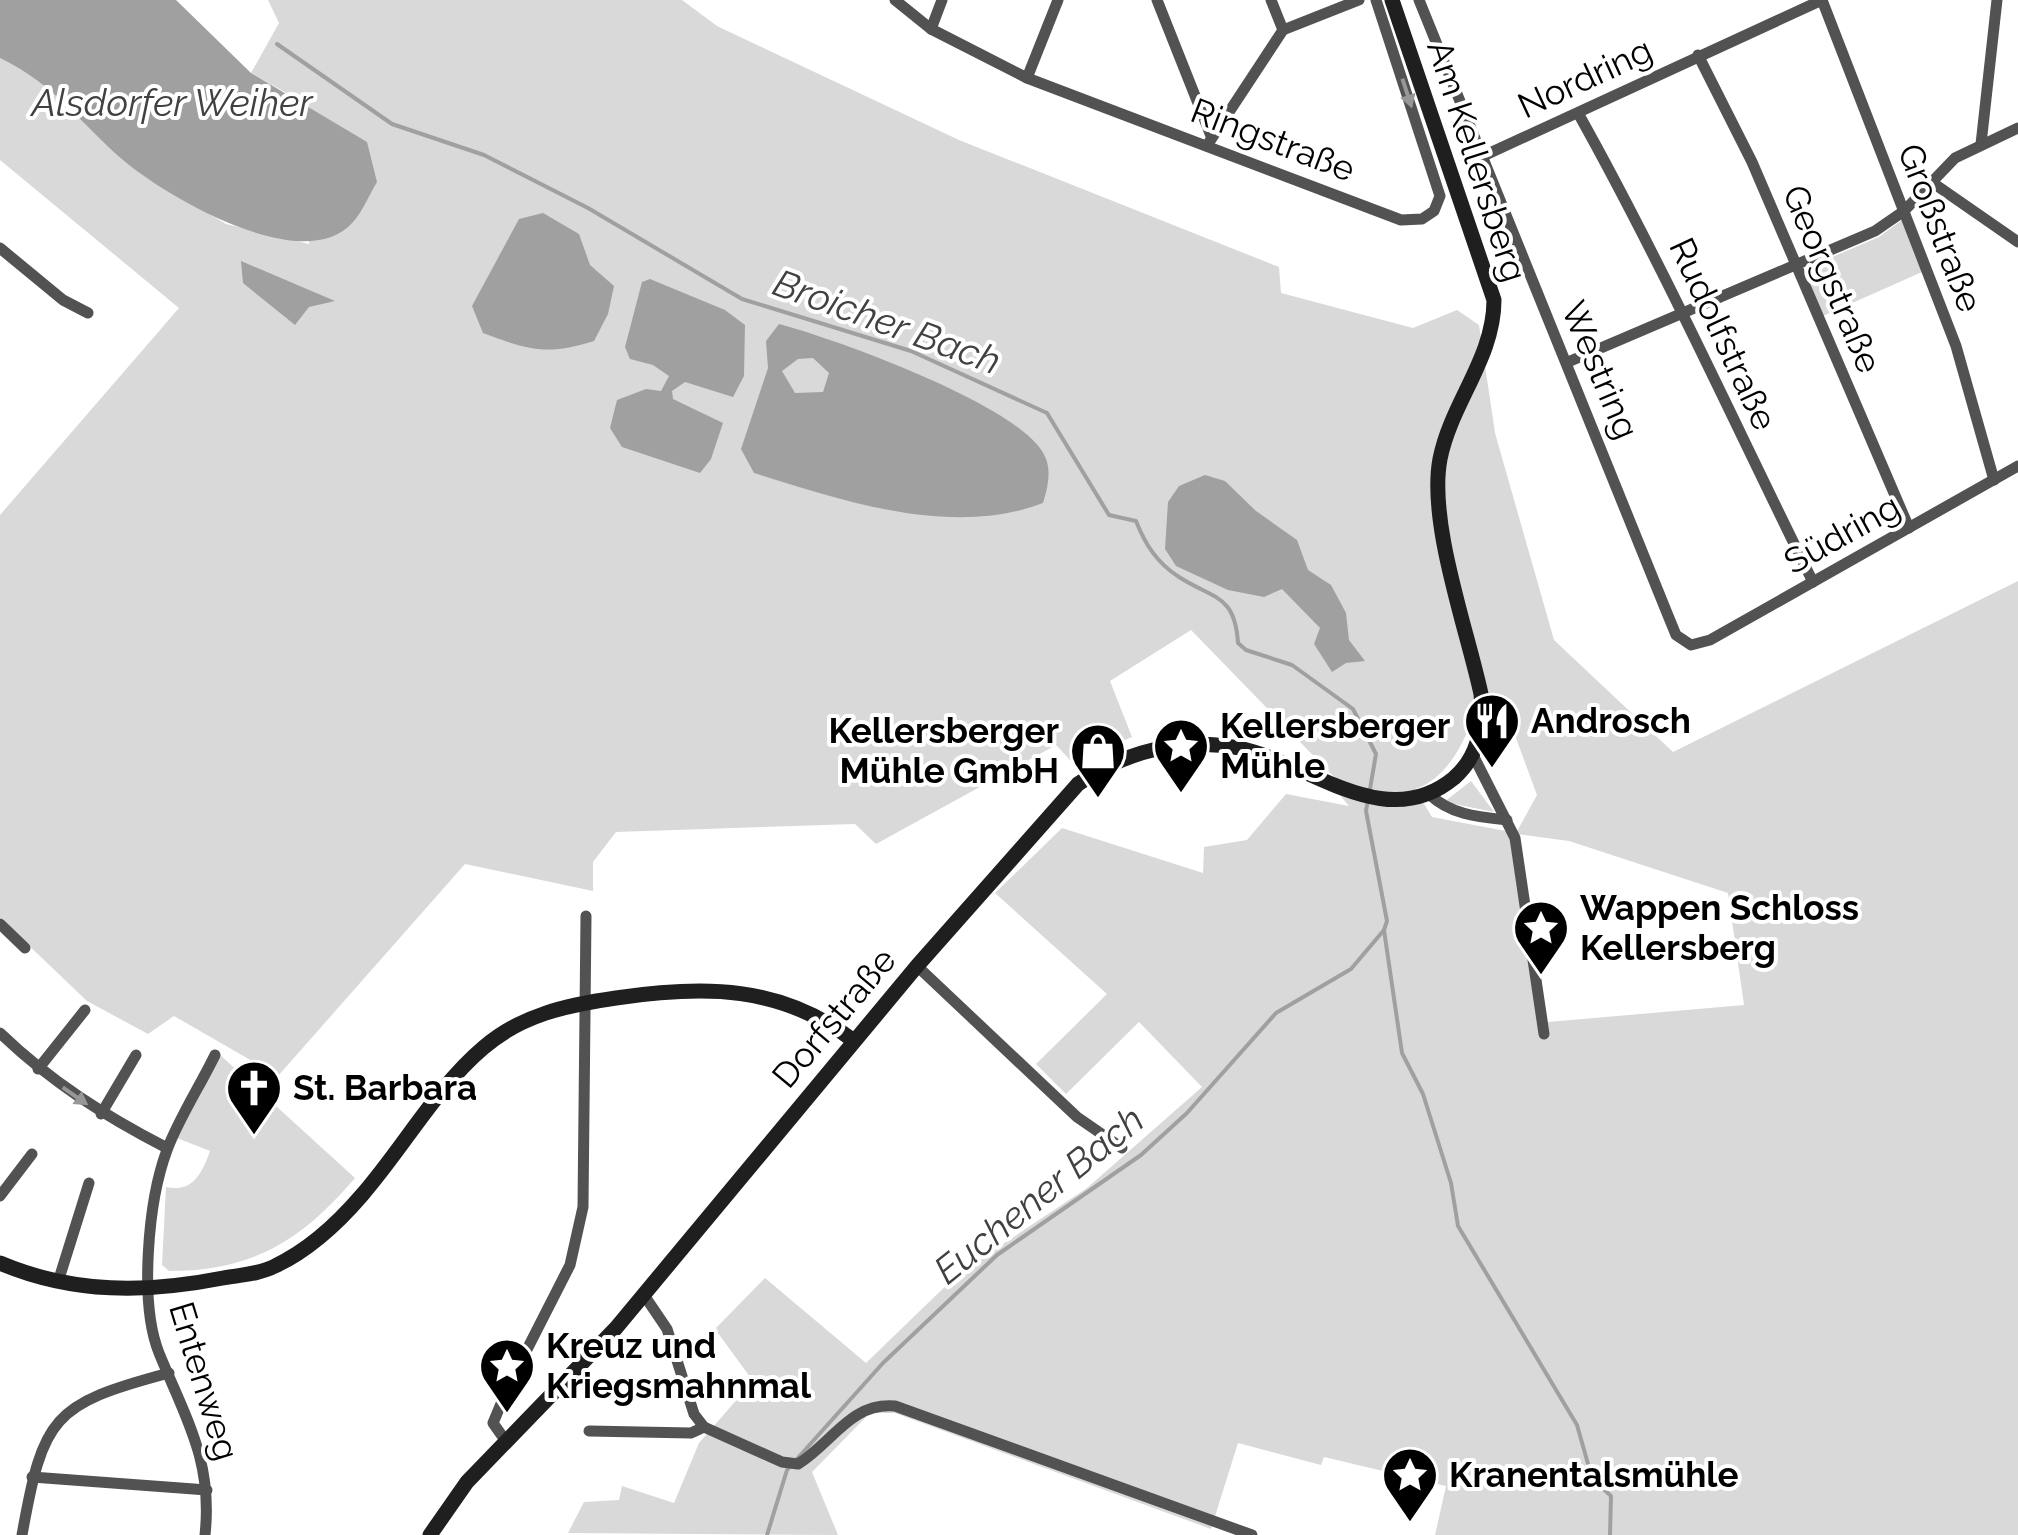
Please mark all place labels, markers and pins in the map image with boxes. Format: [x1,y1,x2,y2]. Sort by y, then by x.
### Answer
restaurant icon: Androsch [1462,691,1522,770]
place label: Androsch [1531,700,1691,741]
place label: Kellersberger Mühle [1220,705,1451,786]
place label: Kellersberger Mühle GmbH [829,710,1059,791]
place icon: Kellersberger Mühle [1151,716,1211,795]
shop icon: Kellersberger Mühle GmbH [1068,721,1128,800]
place label: Wappen Schloss Kellersberg [1580,887,1859,968]
place icon: Wappen Schloss Kellersberg [1511,898,1571,977]
church icon: St. Barbara [224,1058,284,1137]
place label: St. Barbara [293,1067,477,1108]
place label: Kreuz und Kriegsmahnmal [546,1325,812,1406]
place icon: Kreuz und Kriegsmahnmal [477,1336,537,1415]
place icon: Kranentalsmühle [1380,1445,1440,1524]
place label: Kranentalsmühle [1449,1454,1738,1495]

